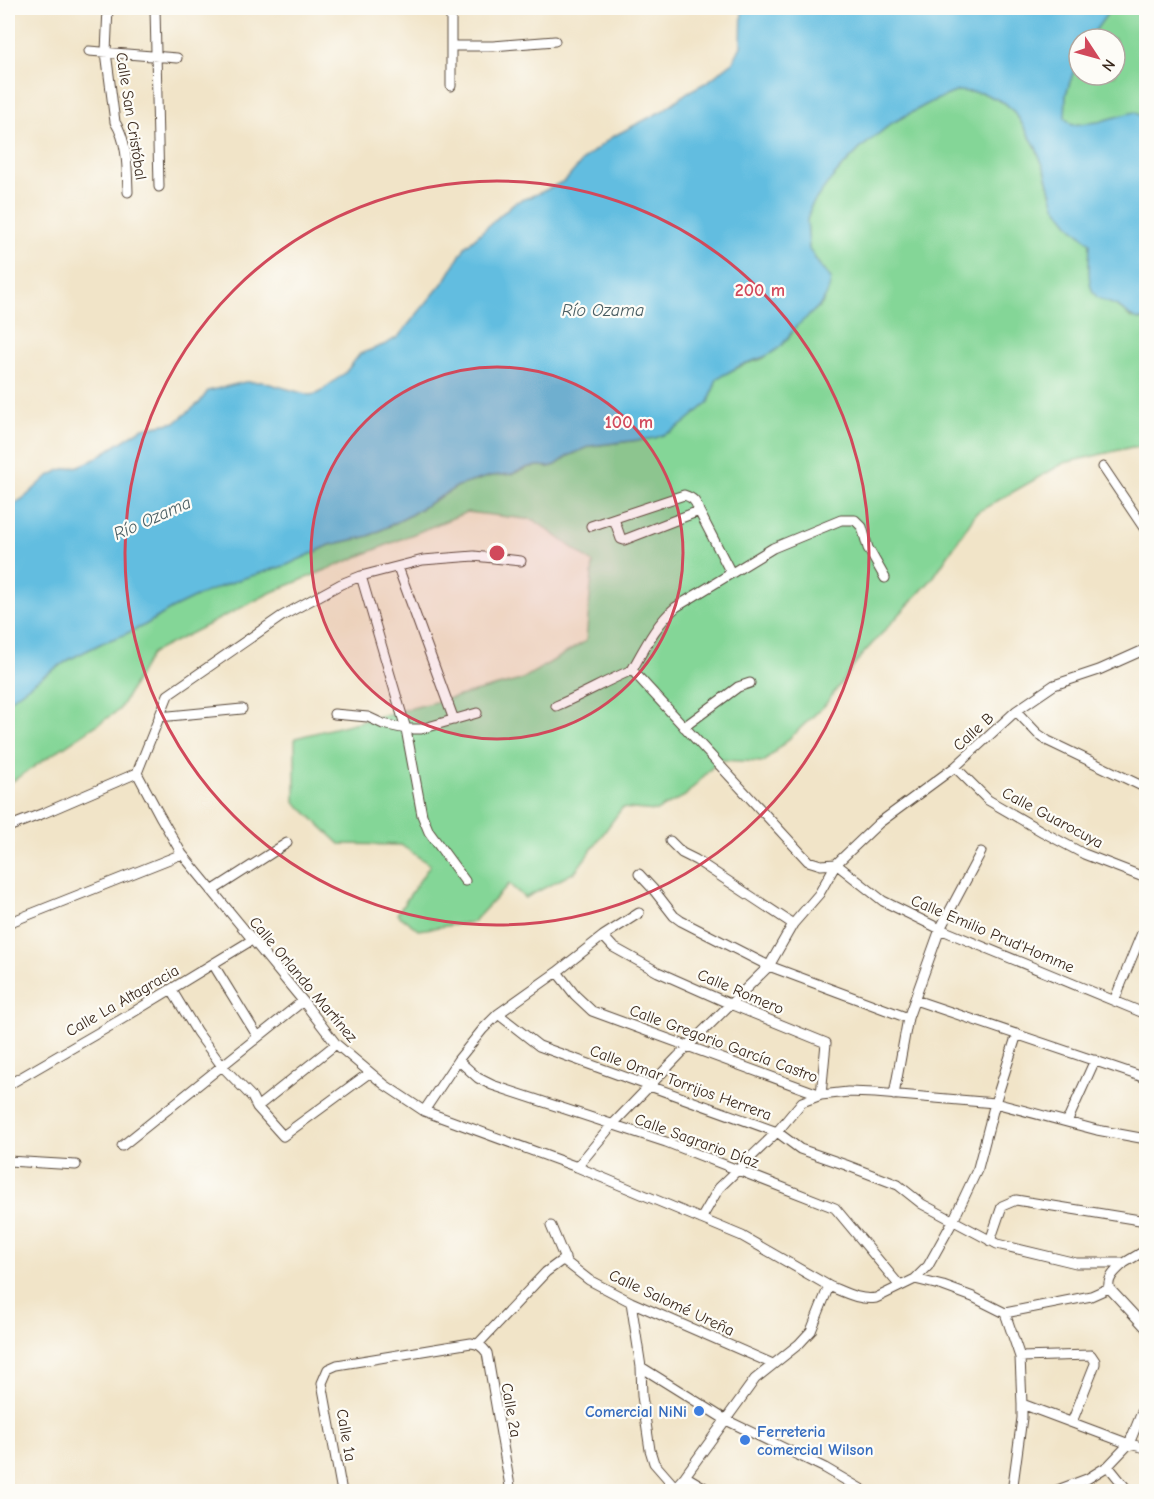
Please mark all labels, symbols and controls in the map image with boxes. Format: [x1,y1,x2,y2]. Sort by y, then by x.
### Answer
north arrow [1067,27,1127,87]
street label: Calle San Cristóbal [112,51,150,181]
text: N [1098,56,1119,75]
text: 200 m [735,280,785,301]
water label: Río Ozama [562,300,644,321]
text: 100 m [605,412,653,433]
water label: Río Ozama [110,492,194,545]
centre of rings [487,543,507,563]
street label: Calle B [950,709,998,755]
street label: Calle Guarocuya [999,784,1106,852]
street label: Calle Emilio Prud'Homme [908,891,1077,976]
street label: Calle Orlando Martínez [246,913,361,1046]
street label: Calle La Altagracia [63,961,182,1040]
street label: Calle Romero [695,966,786,1018]
street label: Calle Gregorio García Castro [627,1001,820,1086]
street label: Calle Omar Torrijos Herrera [587,1042,774,1124]
street label: Calle Sagrario Díaz [632,1110,761,1172]
street label: Calle Salomé Ureña [606,1266,737,1340]
street label: Calle 2a [497,1381,525,1439]
place label: Comercial NiNi [585,1403,687,1421]
marker: Comercial NiNi [692,1404,706,1418]
street label: Calle 1a [333,1407,359,1463]
place label: Ferreteria comercial Wilson [757,1423,873,1459]
marker: Ferreteria comercial Wilson [738,1433,752,1447]

